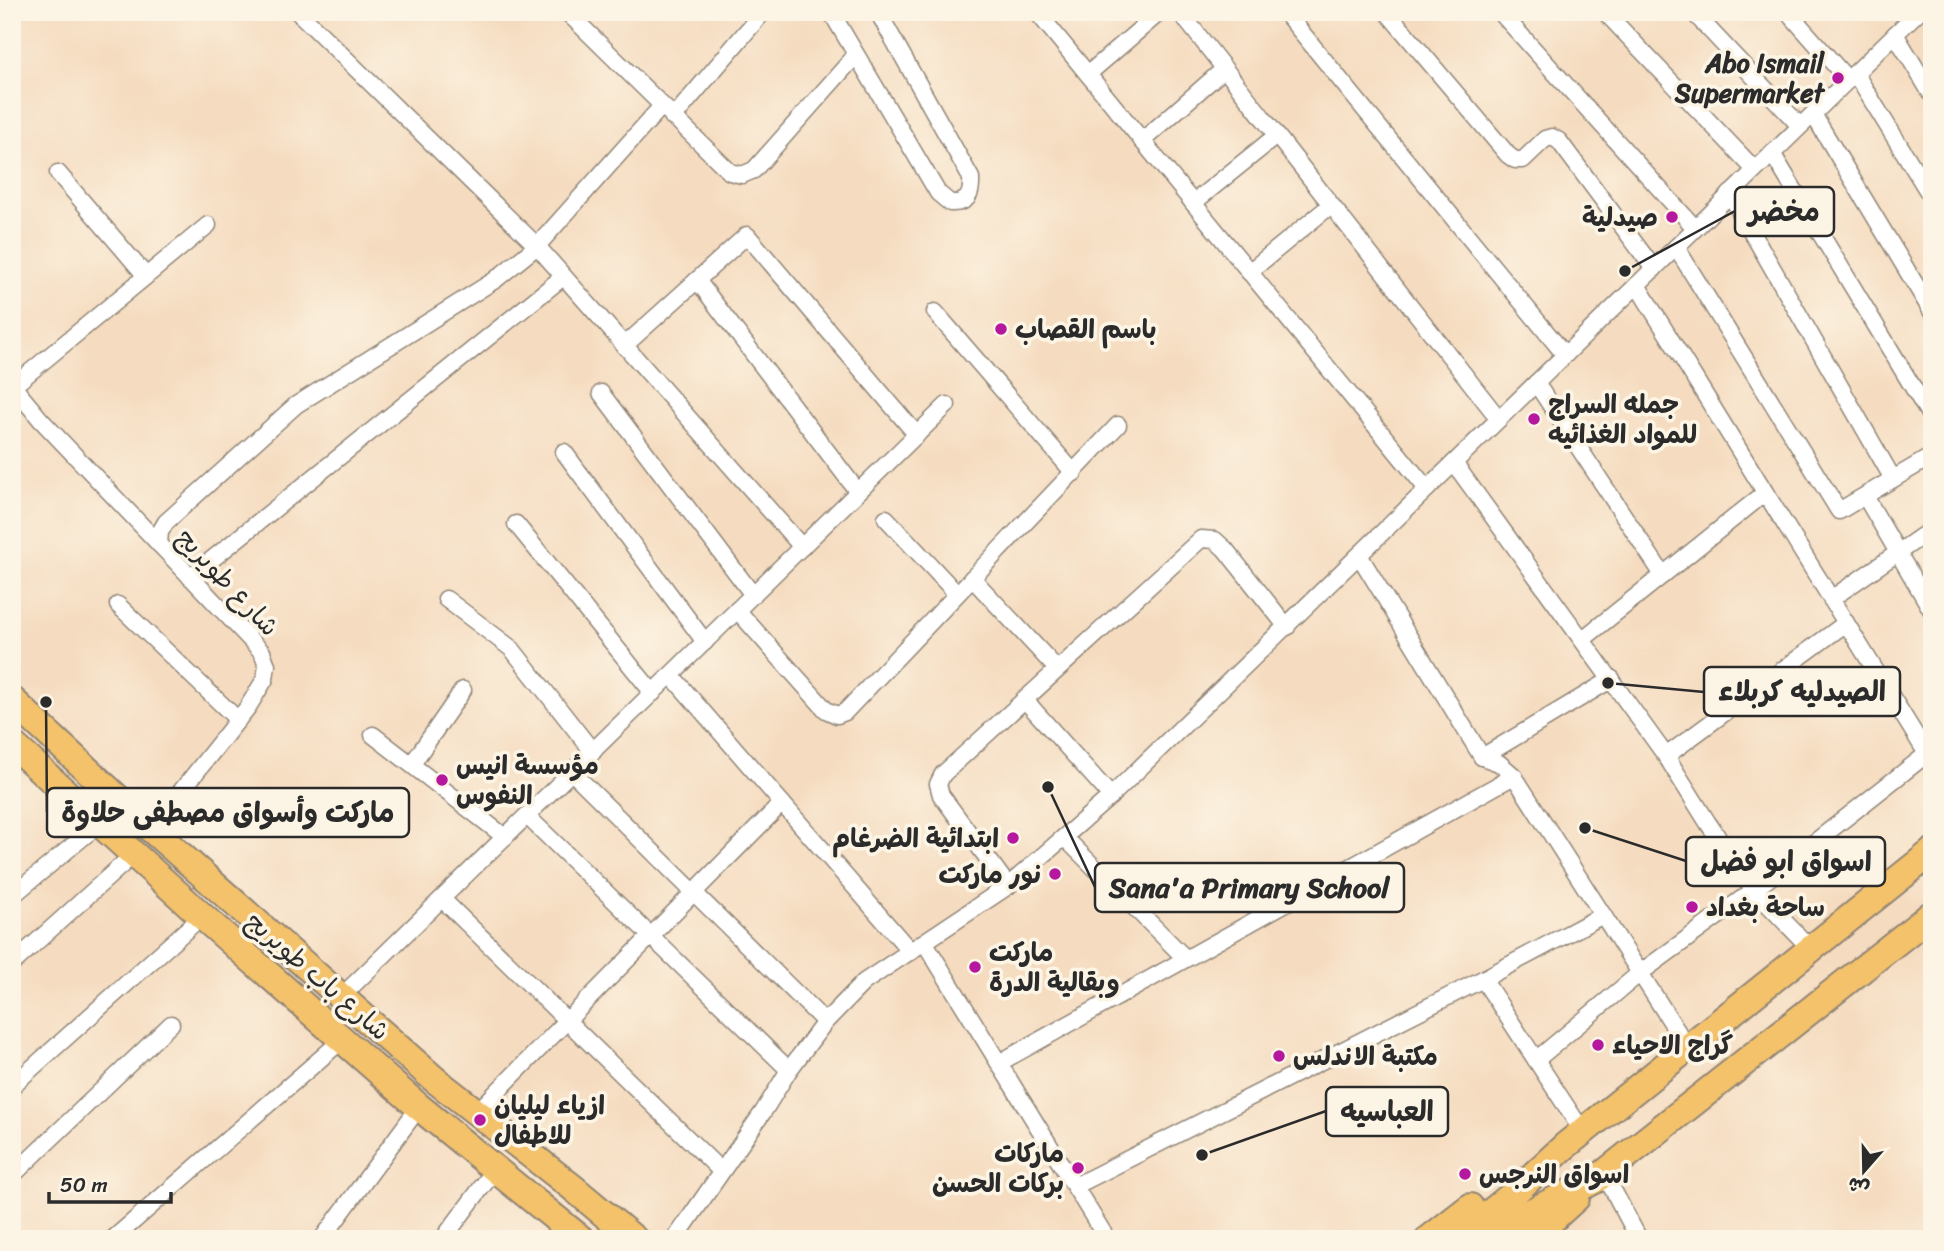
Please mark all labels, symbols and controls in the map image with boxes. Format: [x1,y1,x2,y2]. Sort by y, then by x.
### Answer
place label: Abo Ismail Supermarket [1674,40,1826,116]
marker: Abo Ismail Supermarket [1830,70,1846,86]
callout: مخضر [1735,187,1834,236]
text: مخضر [1745,187,1820,236]
place label: صيدلية [1582,194,1658,240]
marker: صيدلية [1664,209,1680,225]
place label: باسم القصاب [1015,306,1156,352]
marker: باسم القصاب [993,321,1009,337]
place label: جمله السراج للمواد الغذائيه [1548,381,1697,457]
marker: جمله السراج للمواد الغذائيه [1526,411,1542,427]
street label: شارع طويريج [165,517,291,647]
callout: الصيدليه كربلاء [1704,667,1900,716]
text: الصيدليه كربلاء [1718,667,1886,716]
place label: مؤسسة انيس النفوس [456,742,599,818]
marker: مؤسسة انيس النفوس [434,772,450,788]
callout: ماركت وأسواق مصطفى حلاوة [47,788,409,837]
text: ماركت وأسواق مصطفى حلاوة [61,788,395,837]
place label: ابتدائية الضرغام [832,815,999,861]
marker: ابتدائية الضرغام [1005,830,1021,846]
callout: اسواق ابو فضل [1686,837,1885,886]
text: اسواق ابو فضل [1700,837,1872,886]
place label: نور ماركت [939,851,1041,897]
callout: Sana'a Primary School [1095,863,1404,912]
text: Sana'a Primary School [1108,863,1390,912]
marker: نور ماركت [1047,866,1063,882]
place label: ساحة بغداد [1706,884,1825,930]
marker: ساحة بغداد [1684,899,1700,915]
street label: شارع باب طويريج [235,900,401,1052]
place label: ماركت وبقالية الدرة [989,929,1120,1005]
marker: ماركت وبقالية الدرة [967,959,983,975]
place label: گراج الاحياء [1612,1022,1733,1068]
place label: مكتبة الاندلس [1293,1033,1438,1079]
marker: گراج الاحياء [1590,1037,1606,1053]
marker: مكتبة الاندلس [1271,1048,1287,1064]
place label: ازياء ليليان للاطفال [494,1082,605,1158]
callout: العباسيه [1326,1087,1448,1136]
text: العباسيه [1340,1087,1434,1136]
marker: ازياء ليليان للاطفال [472,1112,488,1128]
place label: ماركات بركات الحسن [932,1130,1064,1206]
north arrow [1828,1136,1898,1206]
place label: اسواق النرجس [1479,1151,1629,1197]
scale bar [49,1160,172,1204]
marker: ماركات بركات الحسن [1070,1160,1086,1176]
text: 50 m [60,1166,108,1204]
marker: اسواق النرجس [1457,1166,1473,1182]
text: ش [1843,1167,1874,1206]

